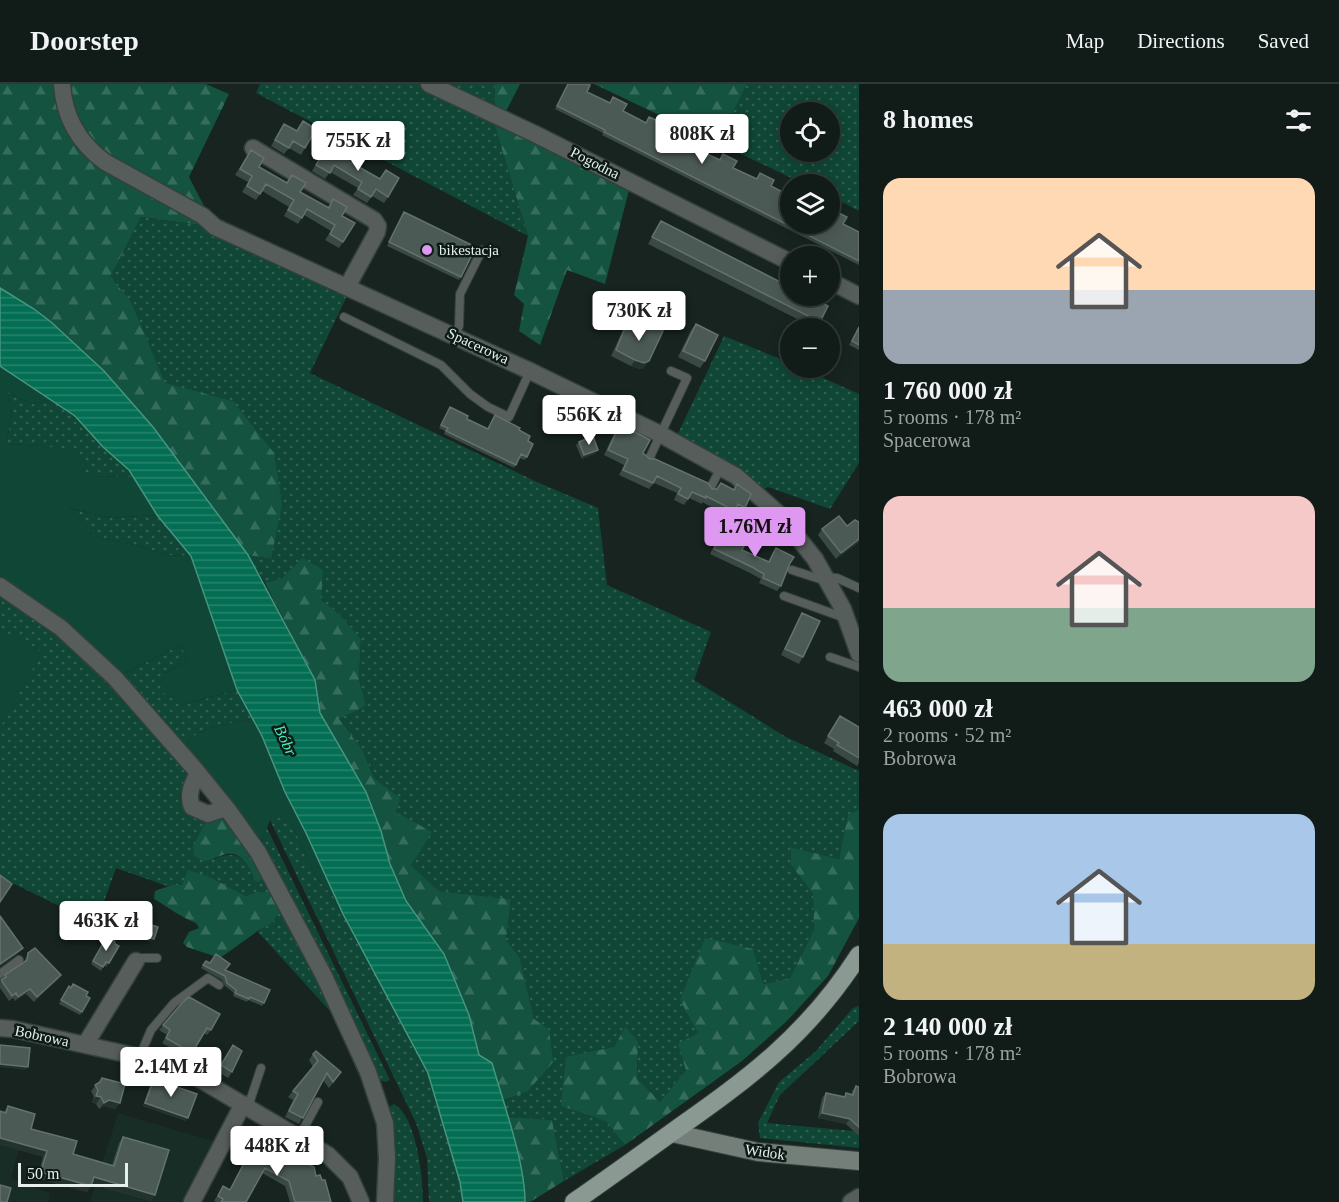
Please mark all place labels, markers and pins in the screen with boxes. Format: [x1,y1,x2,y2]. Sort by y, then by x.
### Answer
pin: 808K zł [647,114,757,165]
pin: 755K zł [303,121,413,172]
place label: bikestacja [439,242,499,258]
marker: bikestacja [420,243,434,257]
pin: 730K zł [584,291,694,342]
pin: 556K zł [534,395,644,446]
pin: 1.76M zł [693,507,817,558]
pin: 463K zł [51,901,161,952]
pin: 2.14M zł [109,1047,233,1098]
pin: 448K zł [222,1126,332,1177]

